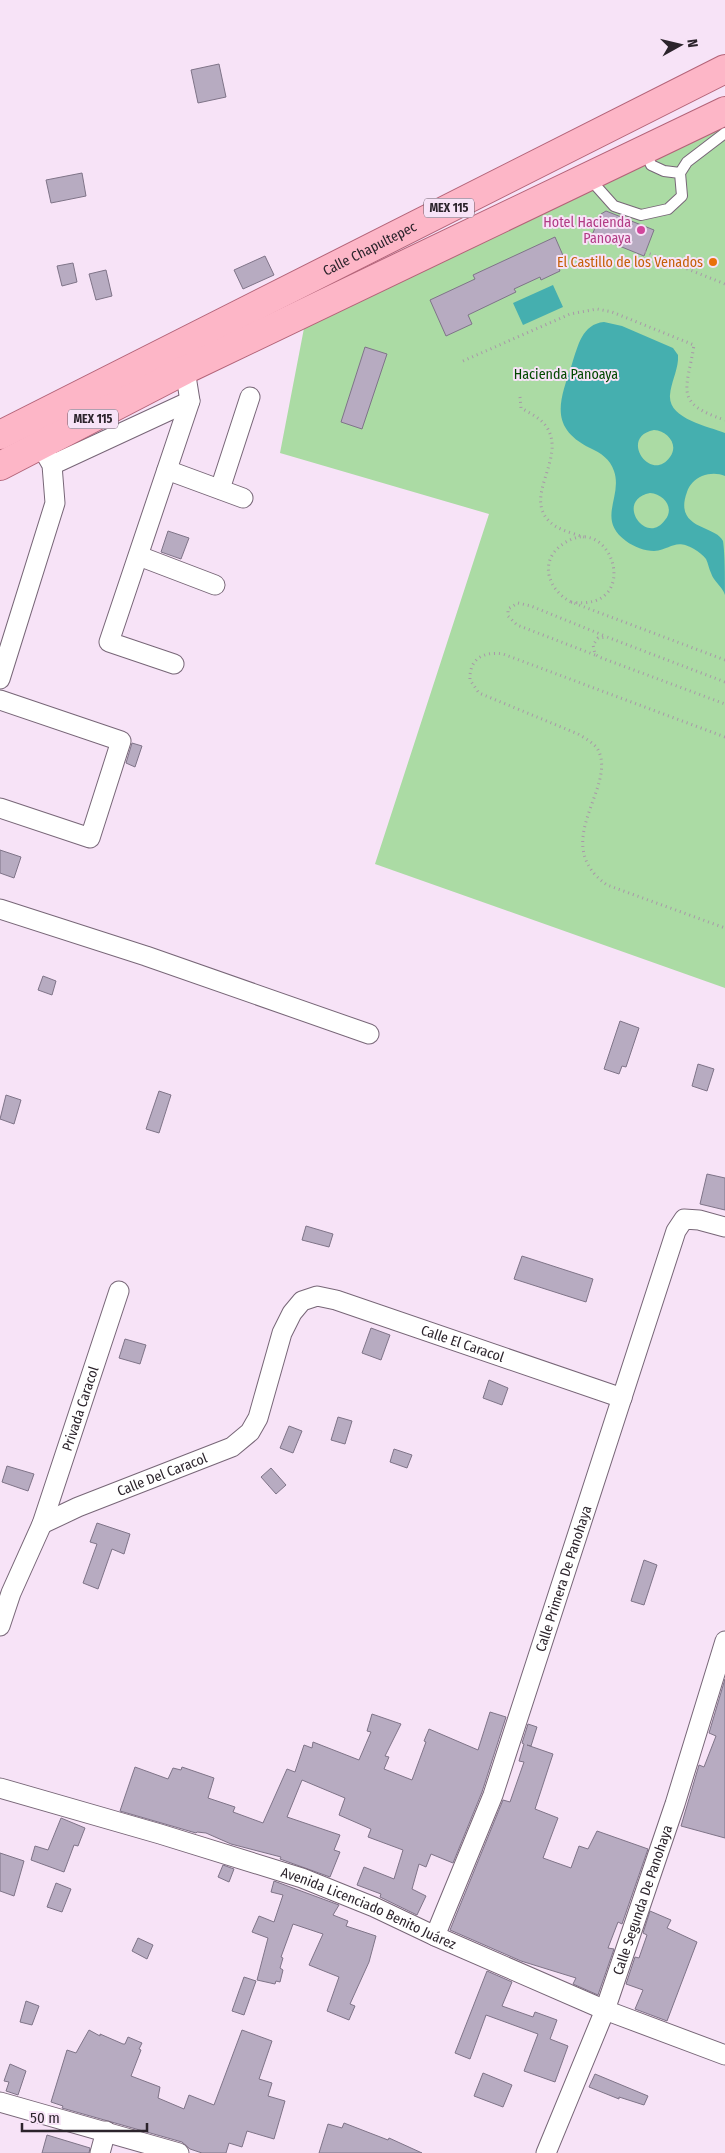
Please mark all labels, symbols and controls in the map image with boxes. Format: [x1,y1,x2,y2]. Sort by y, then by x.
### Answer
north arrow [655,20,705,70]
text: N [683,38,701,49]
road number: MEX 115 [424,198,474,218]
place label: Hotel Hacienda Panoaya [543,214,631,247]
street label: Calle Chapultepec [320,218,419,279]
marker: Hotel Hacienda Panoaya [635,224,647,236]
place label: El Castillo de los Venados [557,254,703,271]
marker: El Castillo de los Venados [707,256,719,268]
park label: Hacienda Panoaya [514,366,618,383]
road number: MEX 115 [68,409,118,428]
street label: Calle El Caracol [419,1321,507,1366]
street label: Privada Caracol [58,1364,102,1453]
street label: Calle Del Caracol [115,1449,210,1499]
street label: Calle Primera De Panohaya [532,1503,595,1654]
street label: Calle Segunda De Panohaya [609,1822,676,1977]
street label: Avenida Licenciado Benito Juárez [279,1863,459,1953]
scale bar [22,2100,148,2132]
text: 50 m [30,2109,60,2127]

